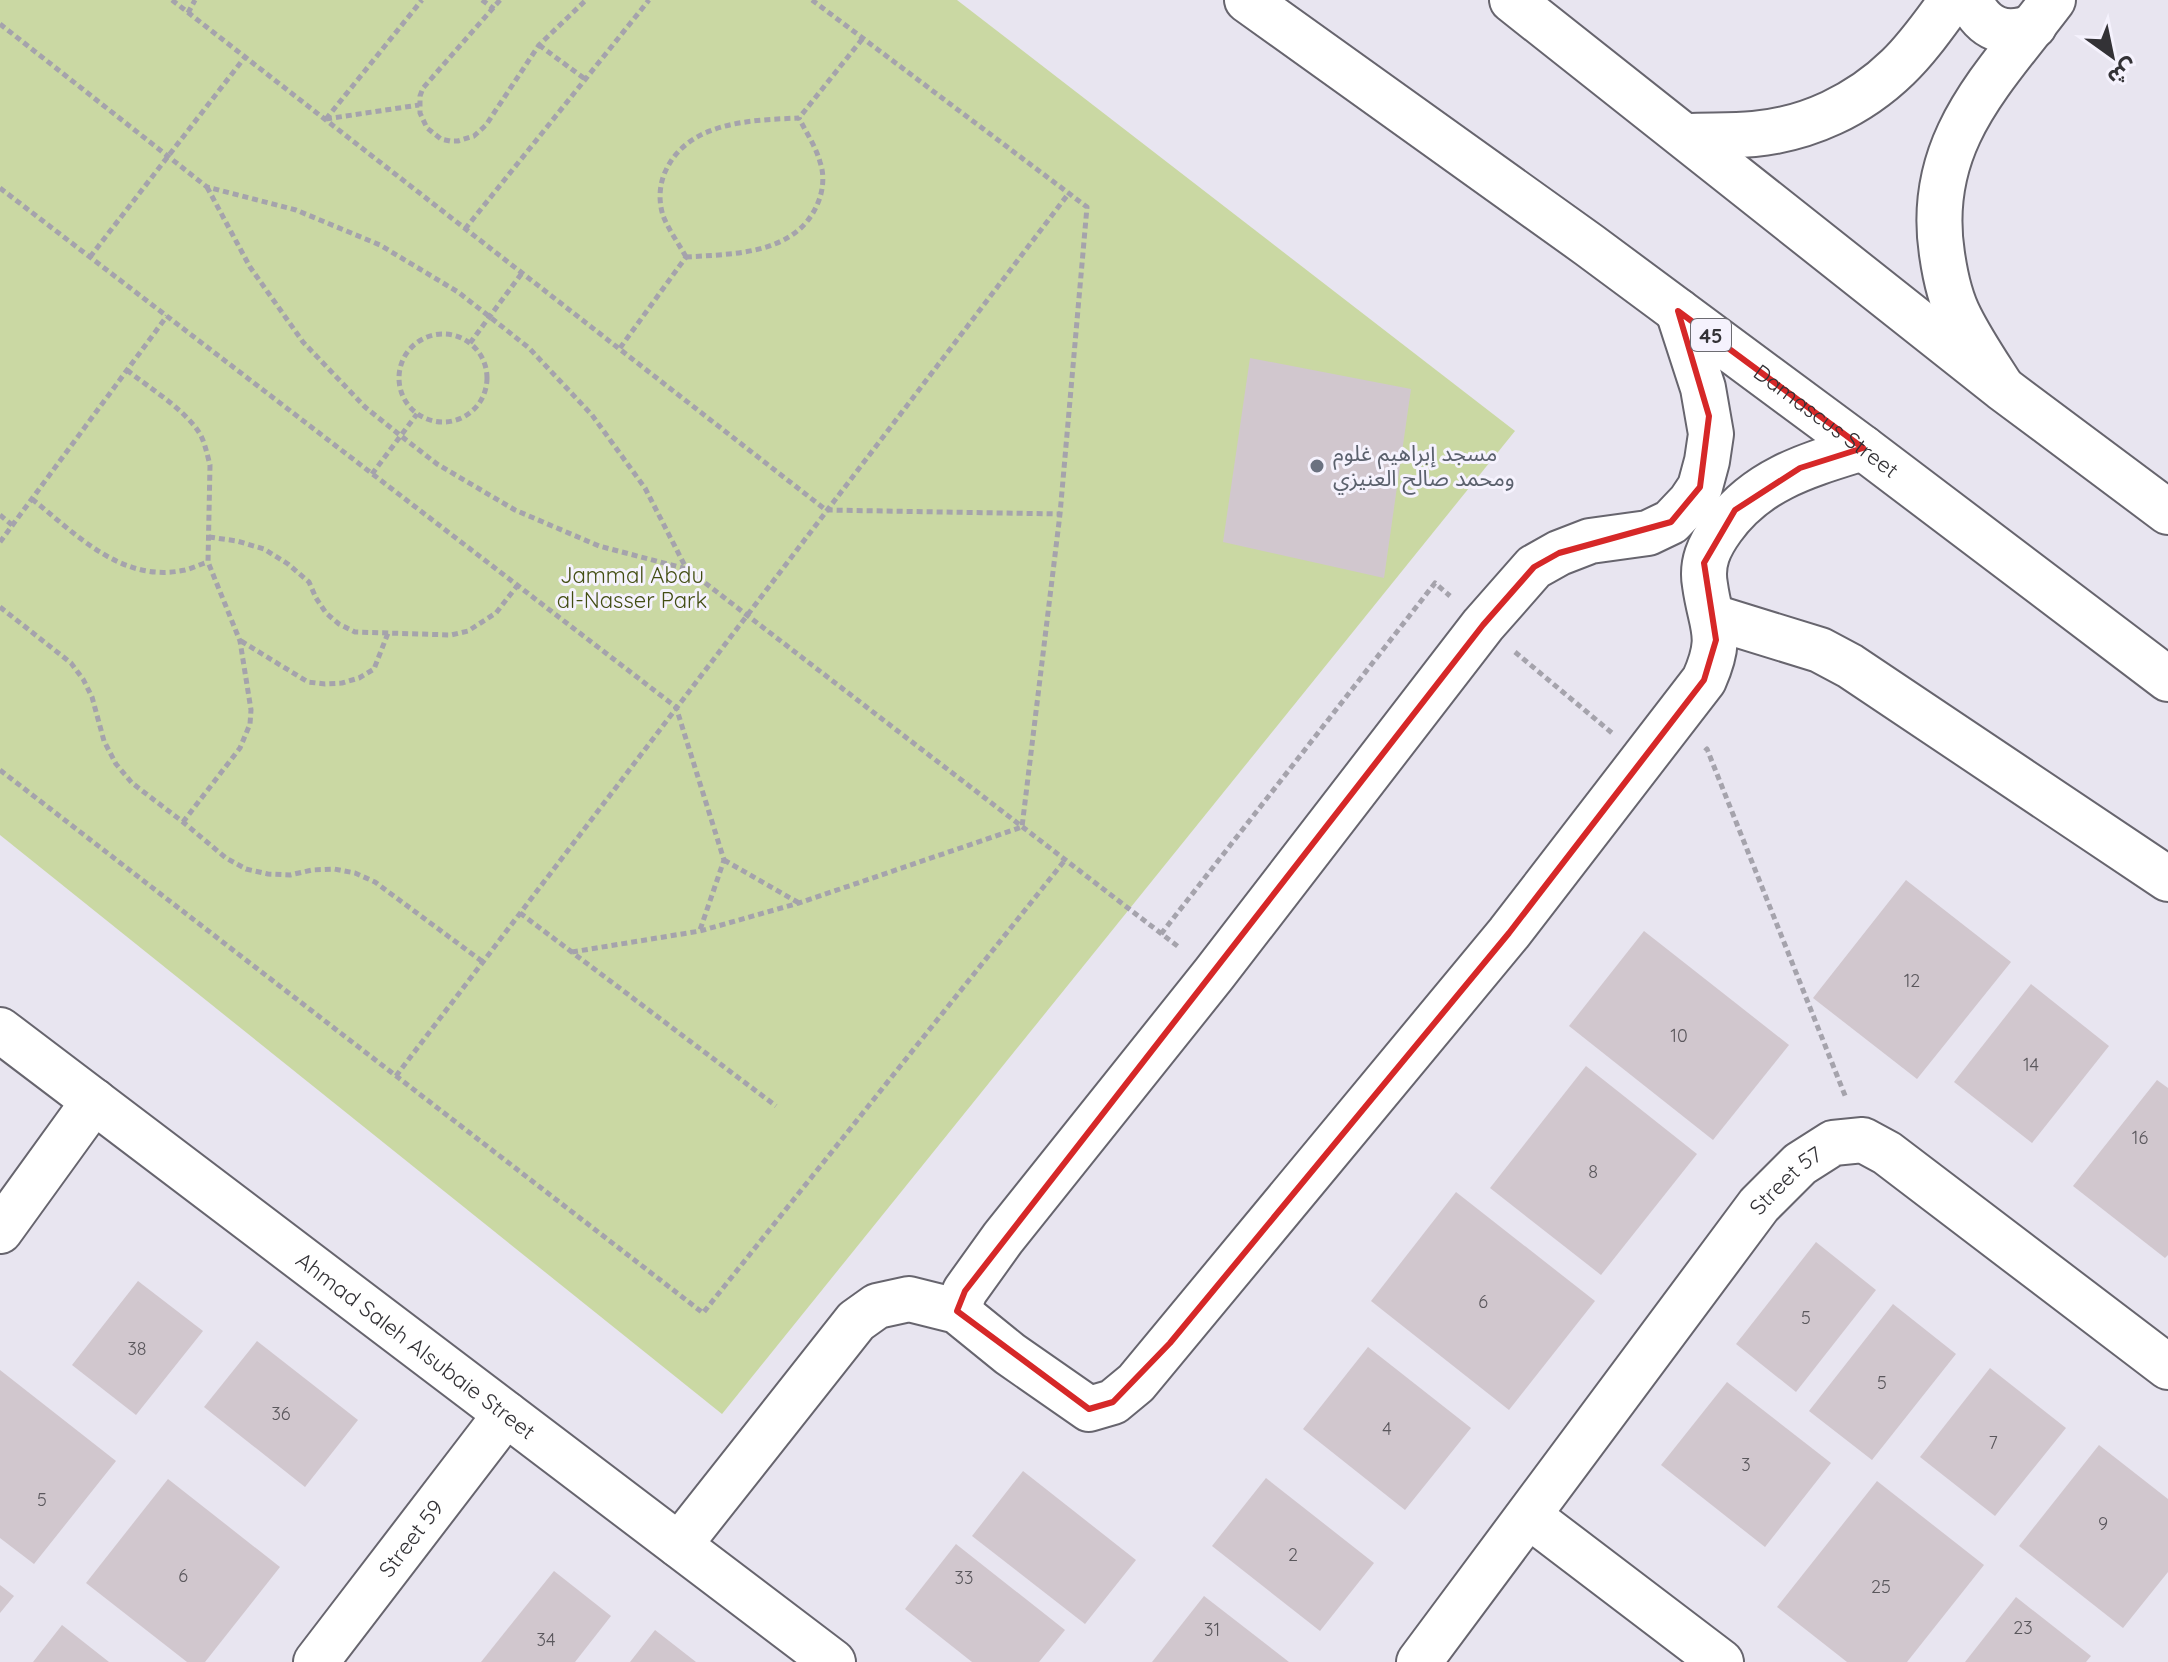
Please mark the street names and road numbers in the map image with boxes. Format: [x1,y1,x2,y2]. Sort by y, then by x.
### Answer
road number: 45 [1691,319,1731,351]
street label: Damascus Street [1748,358,1904,484]
street label: Street 57 [1743,1140,1827,1220]
street label: Ahmad Saleh Alsubaie Street [291,1246,541,1445]
street label: Street 59 [372,1494,450,1583]

